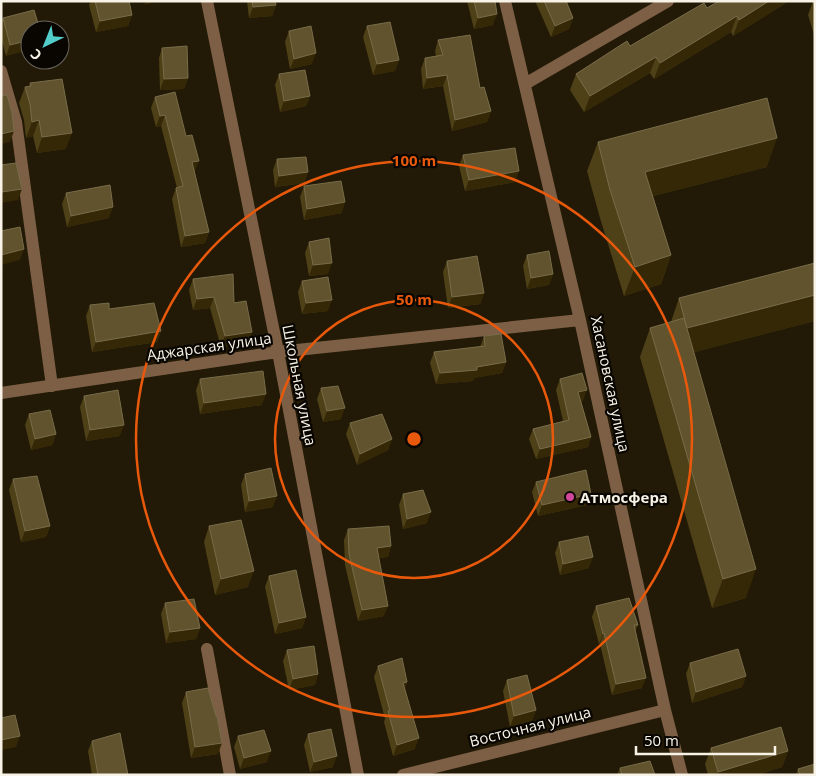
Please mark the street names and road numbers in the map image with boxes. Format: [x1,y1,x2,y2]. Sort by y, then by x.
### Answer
street label: Хасановская улица [587,314,635,454]
street label: Школьная улица [278,323,322,447]
street label: Аджарская улица [145,327,273,365]
street label: Восточная улица [467,701,593,751]

